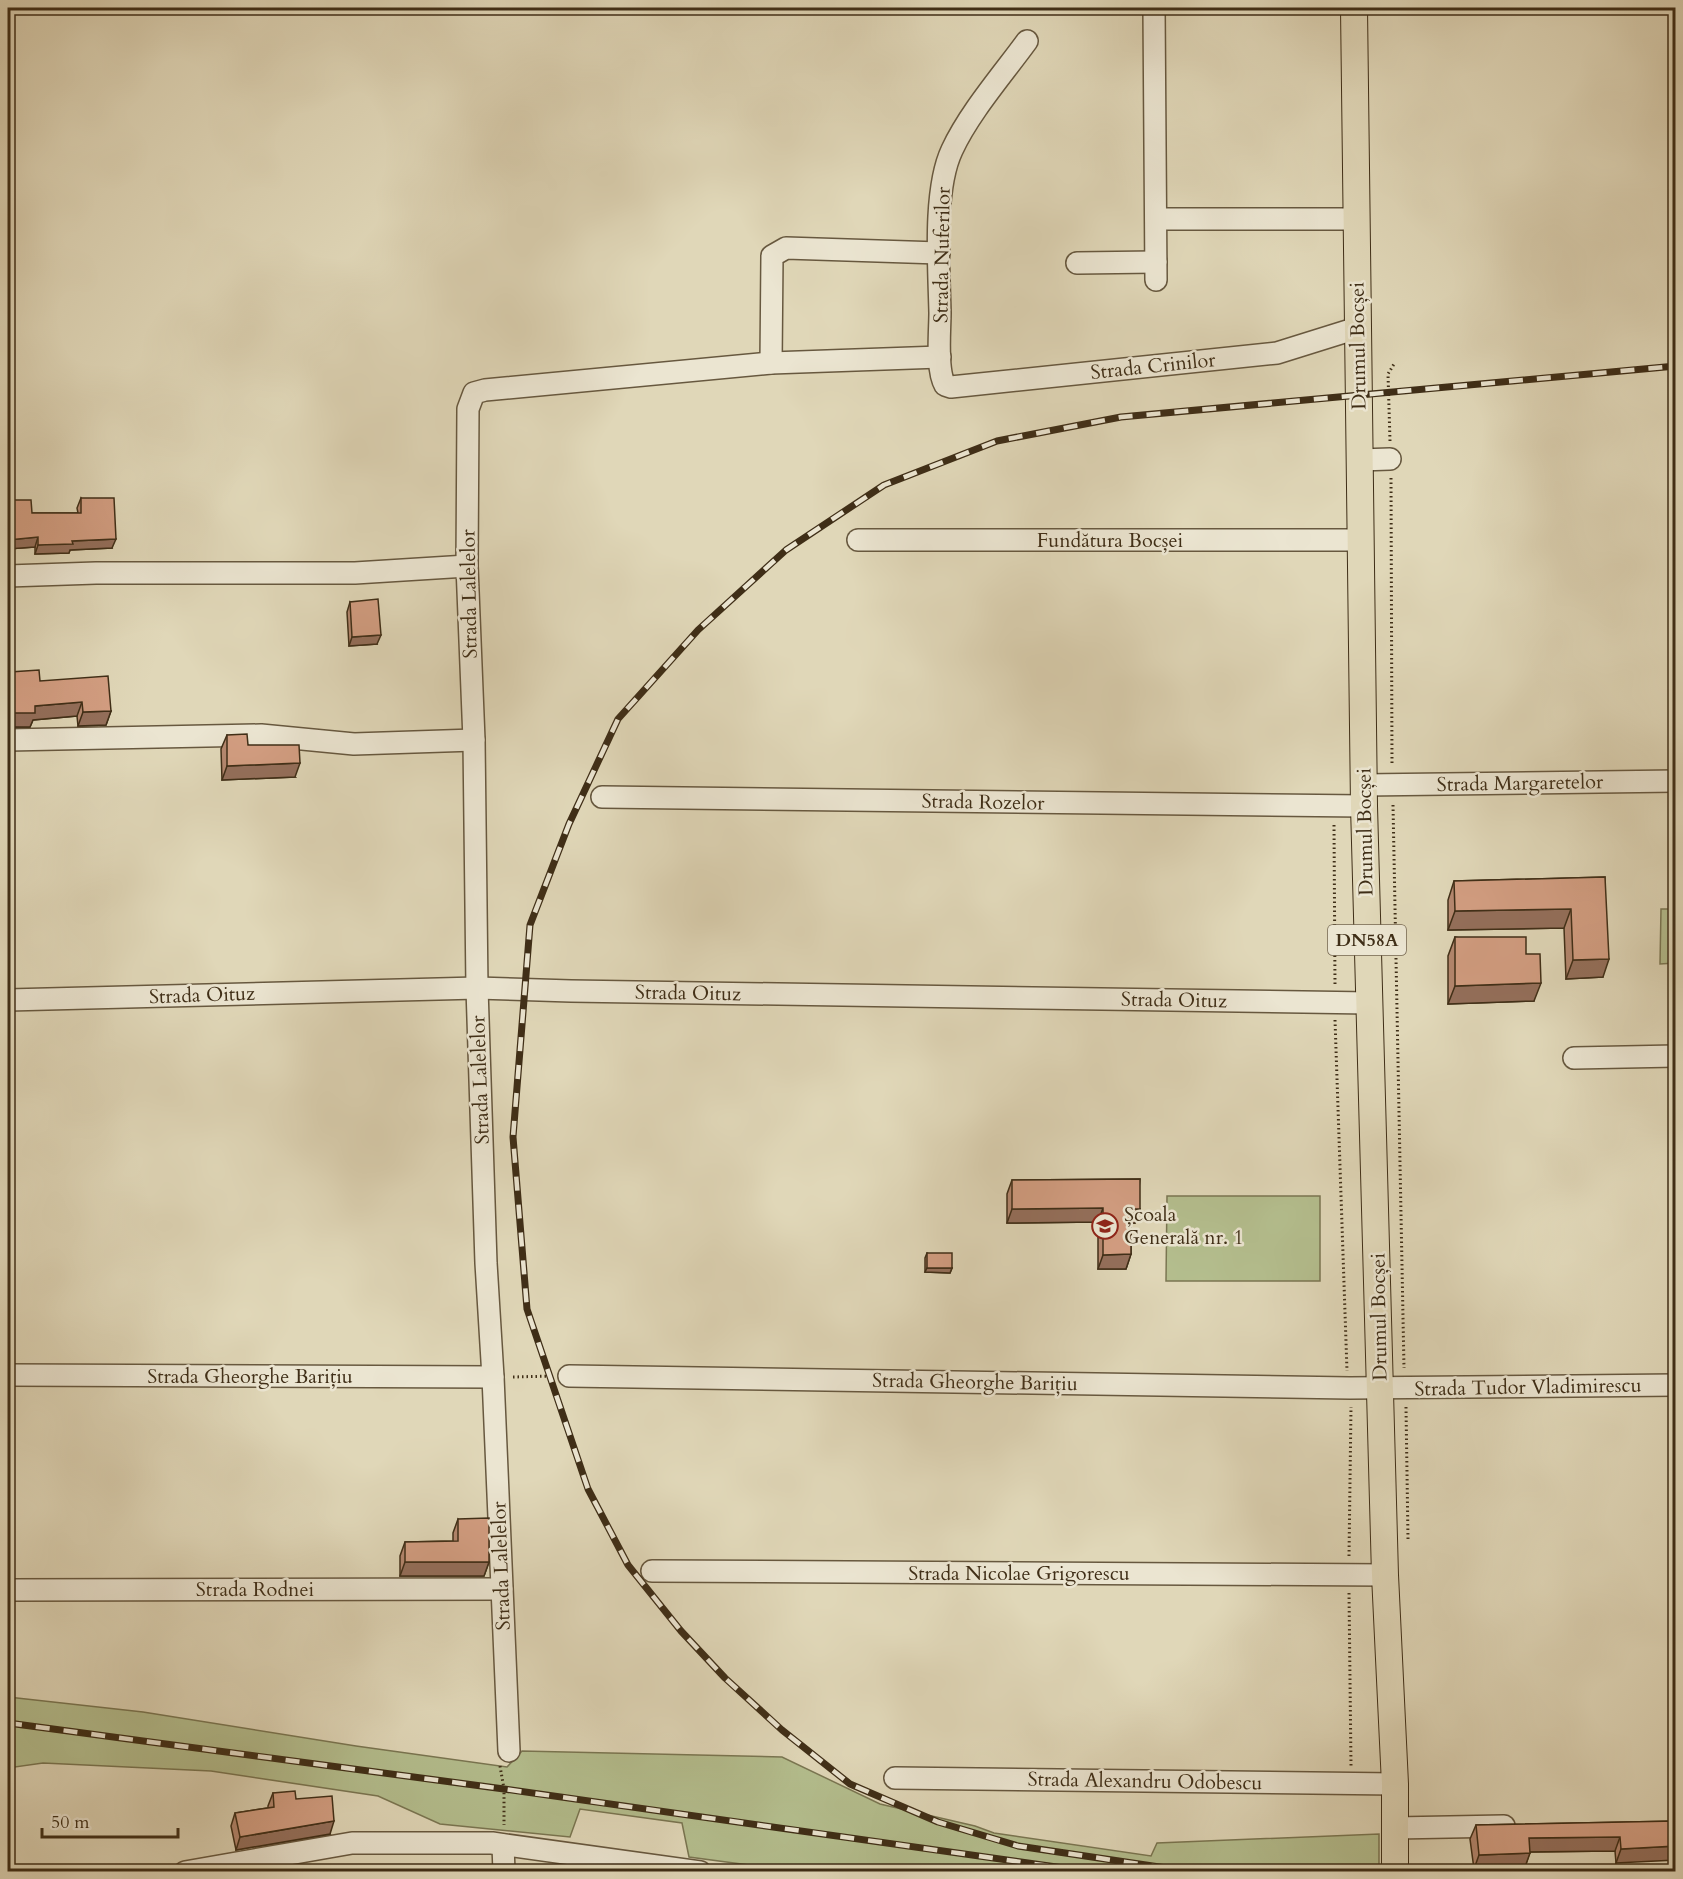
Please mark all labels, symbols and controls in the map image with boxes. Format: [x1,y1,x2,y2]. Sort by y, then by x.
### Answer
street label: Strada Nuferilor [927,186,957,323]
street label: Drumul Bocșei [1343,282,1373,410]
street label: Strada Crinilor [1089,346,1217,386]
street label: Fundătura Bocșei [1037,527,1184,554]
street label: Strada Lalelelor [454,528,484,659]
street label: Drumul Bocșei [1350,768,1380,896]
street label: Strada Margaretelor [1437,768,1604,798]
street label: Strada Rozelor [921,787,1045,817]
road number: DN58A [1328,925,1406,955]
street label: Strada Oituz [635,979,741,1007]
street label: Strada Oituz [149,980,256,1010]
street label: Strada Oituz [1121,986,1227,1014]
street label: Strada Lalelelor [464,1014,496,1145]
place label: Școala Generală nr. 1 [1124,1201,1244,1251]
school or university icon: Școala Generală nr. 1 [1090,1211,1120,1241]
street label: Drumul Bocșei [1364,1253,1394,1381]
street label: Strada Gheorghe Barițiu [147,1363,353,1390]
street label: Strada Gheorghe Barițiu [872,1367,1078,1397]
street label: Strada Tudor Vladimirescu [1414,1372,1642,1402]
street label: Strada Lalelelor [485,1500,517,1631]
street label: Strada Nicolae Grigorescu [908,1560,1130,1587]
street label: Strada Rodnei [196,1576,315,1603]
street label: Strada Alexandru Odobescu [1027,1765,1263,1797]
scale bar [42,1801,178,1839]
text: 50 m [51,1810,90,1835]

